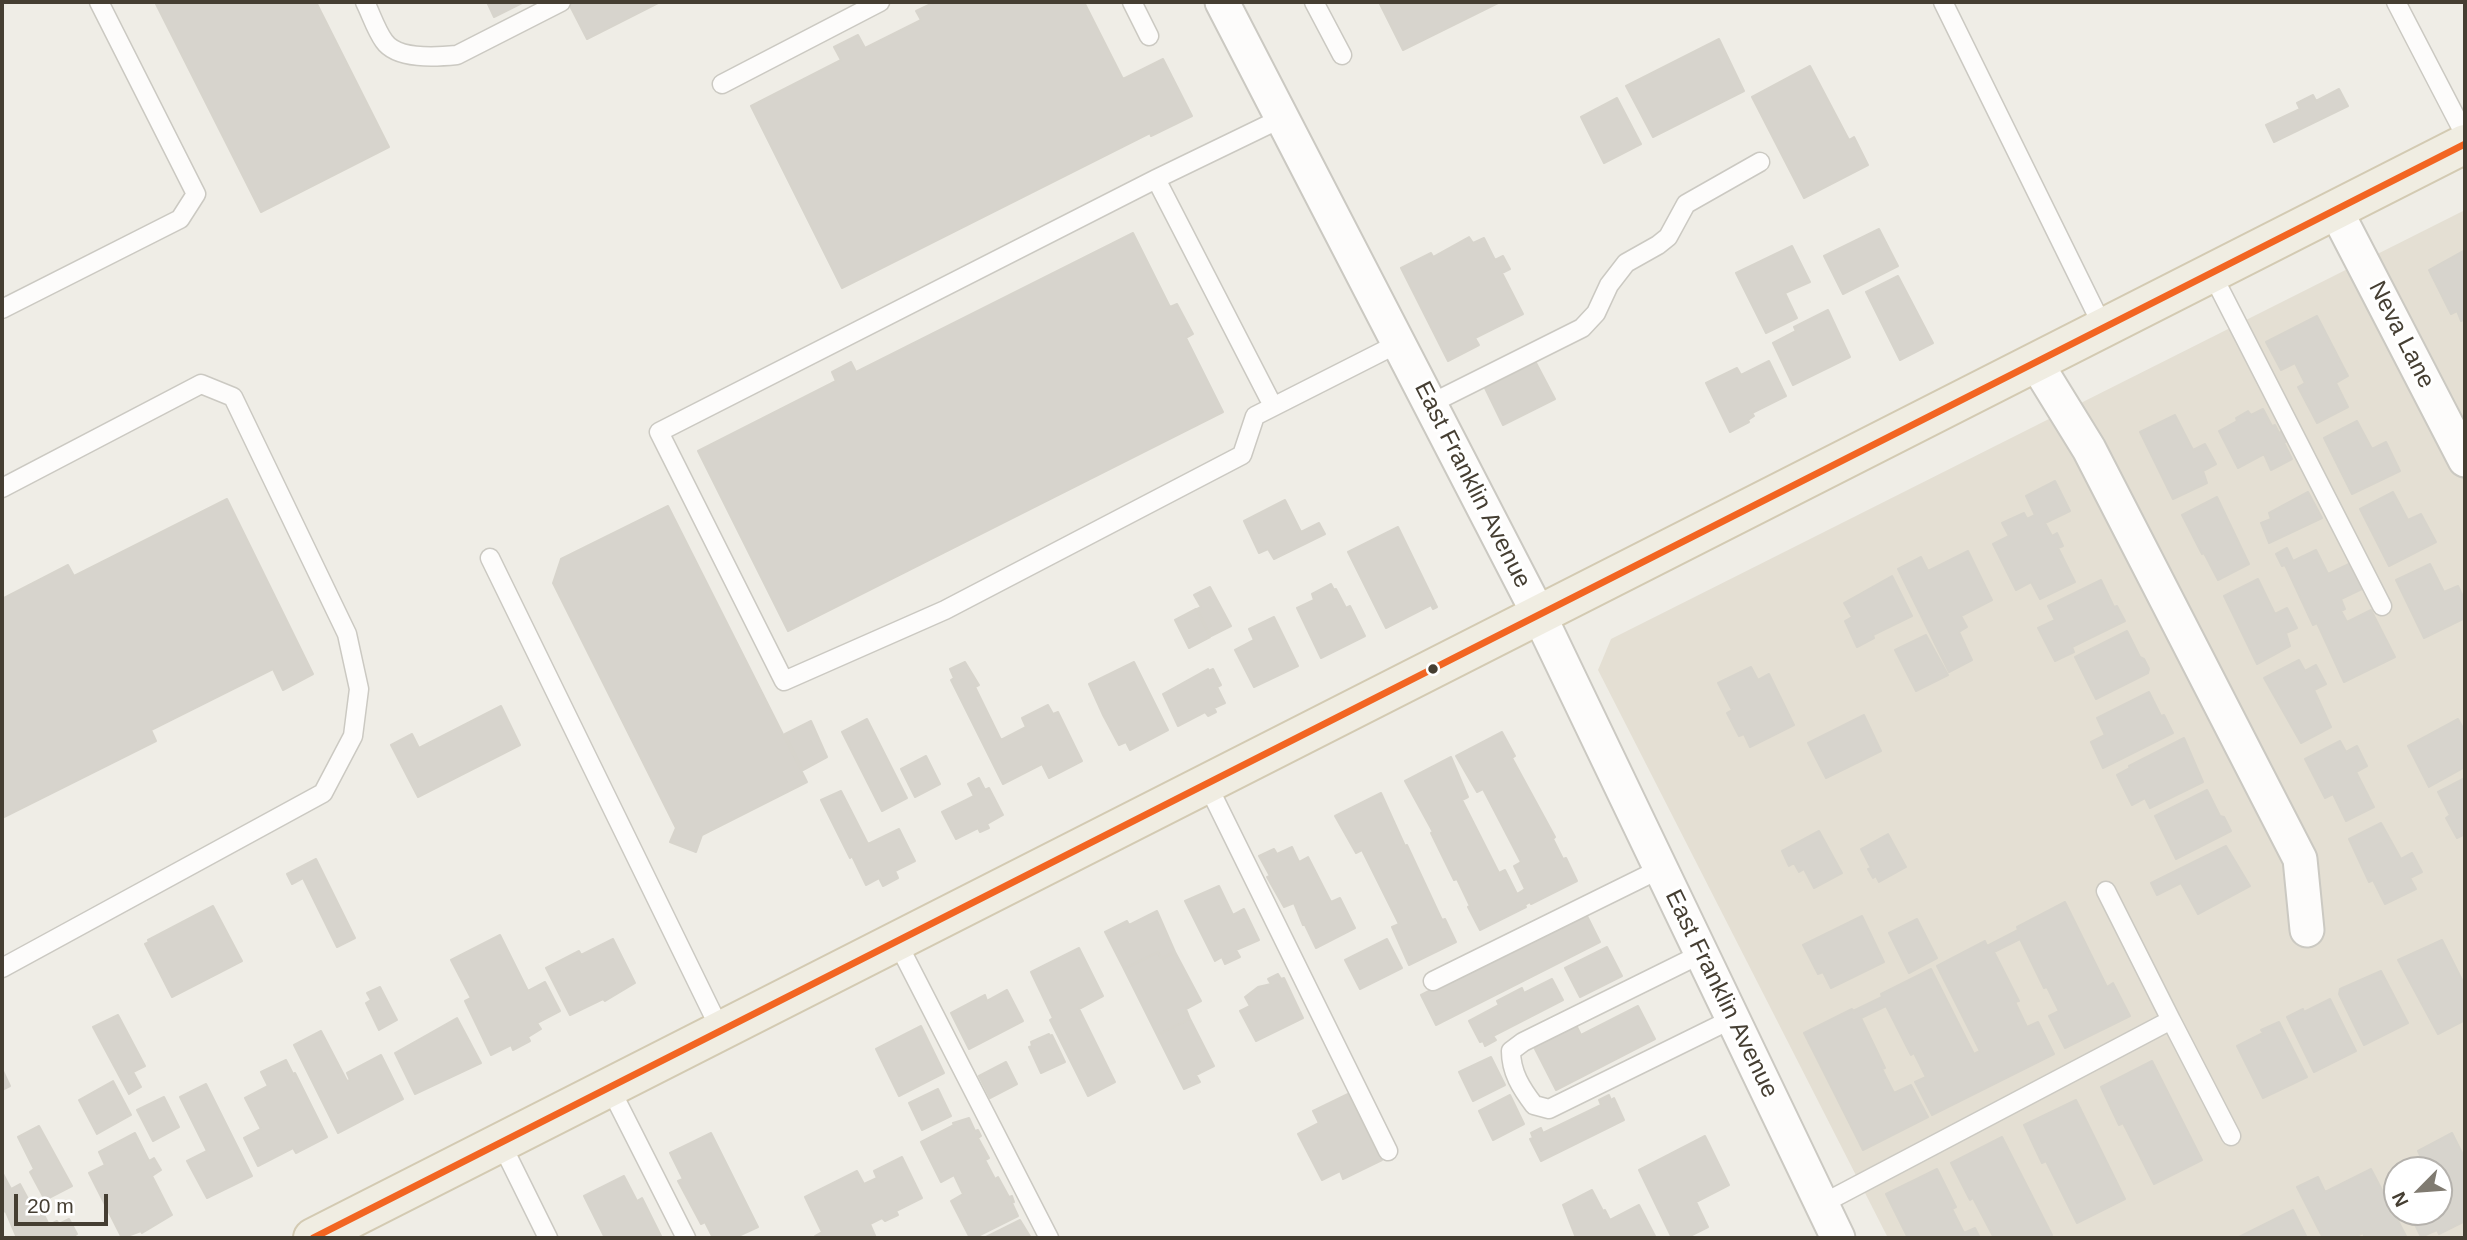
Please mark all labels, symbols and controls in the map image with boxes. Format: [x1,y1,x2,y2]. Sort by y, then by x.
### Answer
street label: Neva Lane [2362,277,2440,393]
street label: East Franklin Avenue [1407,377,1537,593]
unlabelled marker [1426,662,1440,676]
street label: East Franklin Avenue [1658,885,1784,1103]
north arrow [2383,1156,2453,1226]
scale bar [18,1180,112,1224]
text: N [2388,1189,2413,1210]
text: 20 m [27,1194,74,1217]

